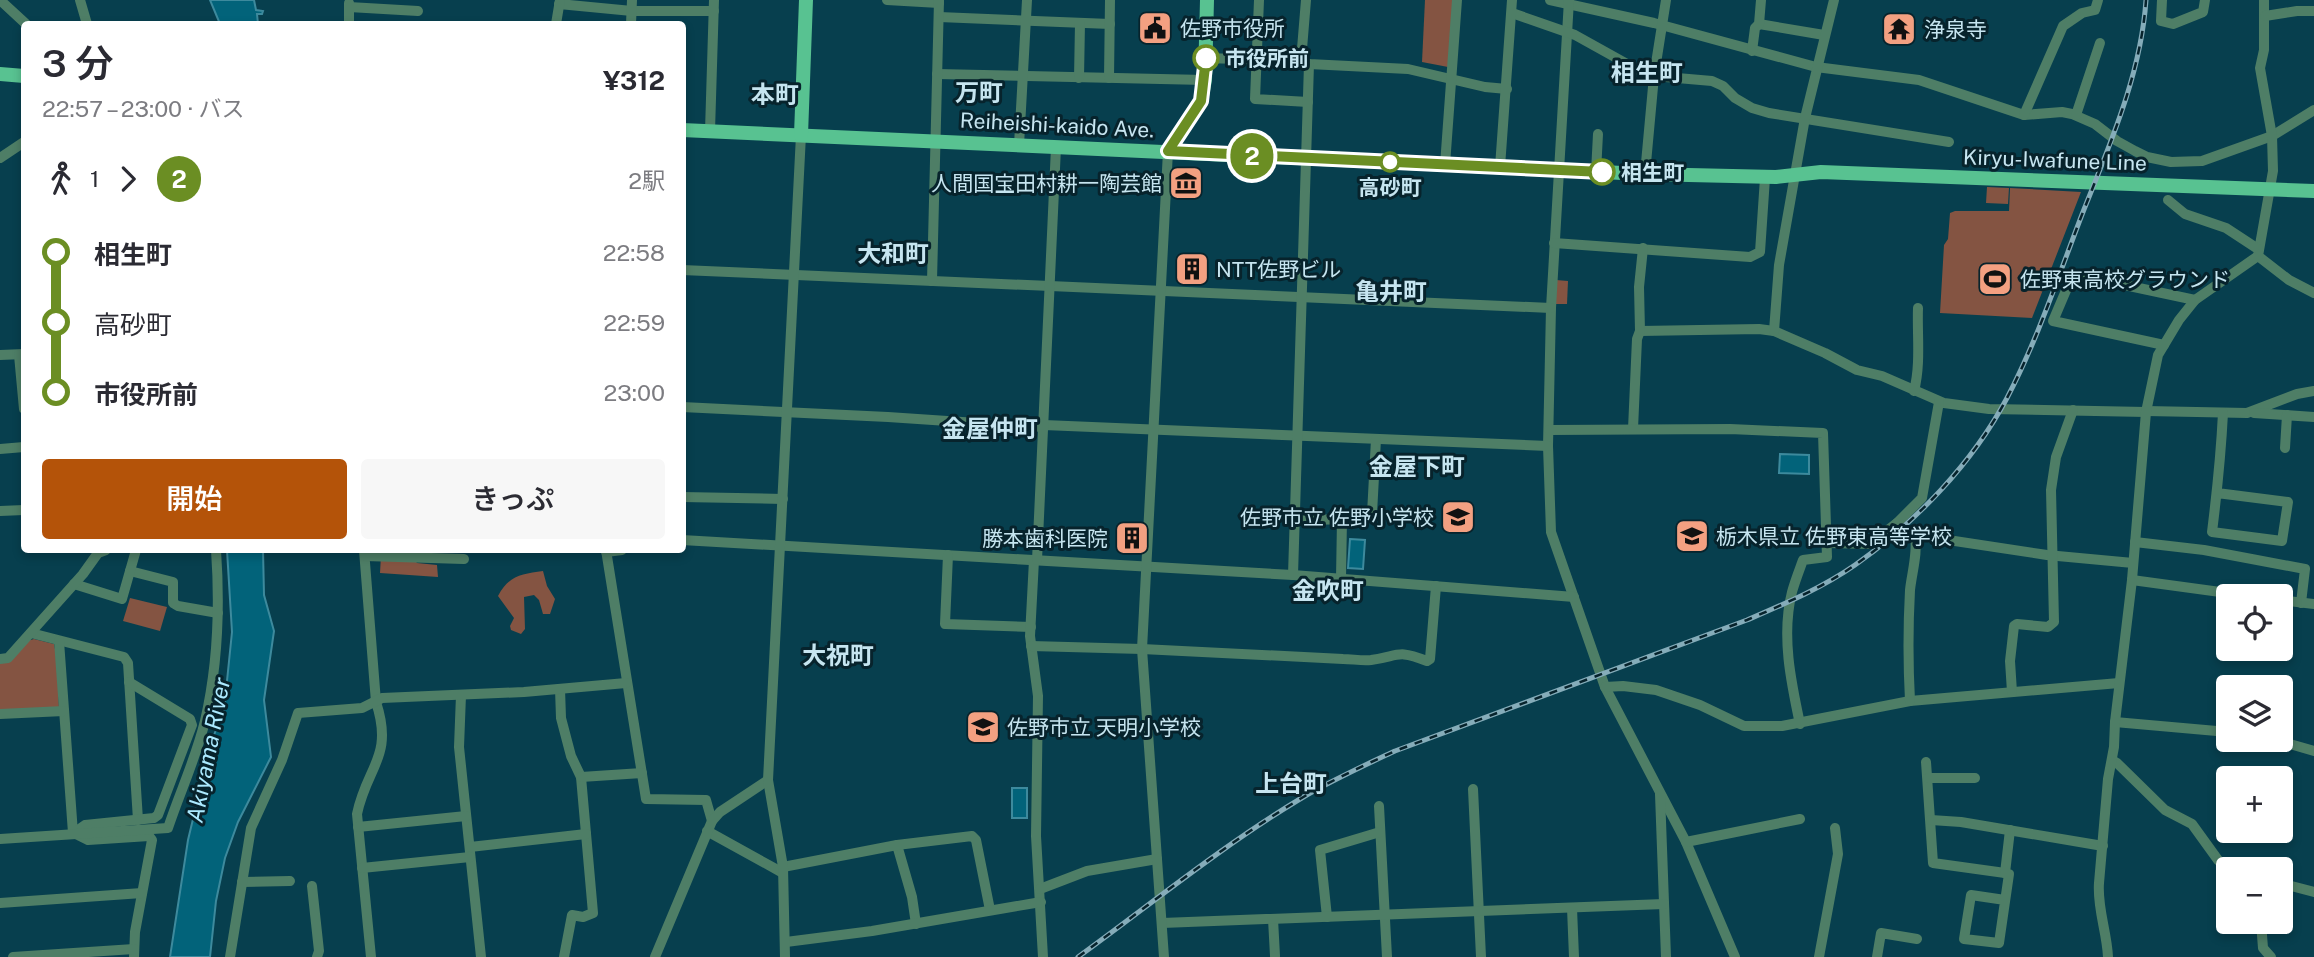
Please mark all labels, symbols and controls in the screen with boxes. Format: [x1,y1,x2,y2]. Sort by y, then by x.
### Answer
public building icon: 佐野市役所 [1136,9,1174,47]
temple icon: 浄泉寺 [1880,10,1918,48]
place label: 佐野市役所 [1180,16,1285,41]
place label: 浄泉寺 [1924,17,1987,42]
text: 3 分 [42,41,114,86]
marker: 市役所前 [1193,45,1219,71]
place label: 市役所前 [1225,46,1309,71]
district label: 相生町 [1611,58,1683,86]
text: ¥312 [603,65,665,96]
district label: 万町 [955,78,1003,106]
district label: 本町 [751,80,799,108]
text: 22:57 – 23:00 · バス [42,95,244,122]
street label: Reiheishi-kaido Ave. [959,107,1155,143]
line badge: 2 [1229,133,1275,179]
text: 2 [1244,142,1260,170]
street label: Kiryu-Iwafune Line [1963,144,2147,176]
marker: 高砂町 [1380,152,1400,172]
marker: 相生町 [1589,159,1615,185]
icon: walk [42,160,80,198]
icon: forward [109,160,147,198]
place label: 相生町 [1621,160,1684,185]
museum icon: 人間国宝田村耕一陶芸館 [1167,164,1205,202]
text: 1 [90,165,99,192]
text: 2 [171,165,187,193]
text: 2駅 [628,167,665,194]
place label: 人間国宝田村耕一陶芸館 [931,171,1162,196]
place label: 高砂町 [1359,175,1422,200]
text: 相生町 [94,239,172,270]
text: 22:58 [603,239,665,266]
district label: 大和町 [857,239,929,267]
building icon: NTT佐野ビル [1173,250,1211,288]
place label: NTT佐野ビル [1216,257,1341,282]
sports icon: 佐野東高校グラウンド [1976,260,2014,298]
place label: 佐野東高校グラウンド [2020,267,2230,292]
district label: 亀井町 [1355,277,1427,305]
text: 高砂町 [94,309,172,340]
text: 22:59 [603,309,665,336]
text: 市役所前 [94,379,198,410]
text: 23:00 [604,379,665,406]
district label: 金屋仲町 [942,414,1038,442]
district label: 金屋下町 [1369,452,1465,480]
button: 開始 [42,459,347,539]
button: きっぷ [361,459,665,539]
school or university icon: 佐野市立 佐野小学校 [1439,498,1477,536]
place label: 佐野市立 佐野小学校 [1240,505,1434,530]
school or university icon: 栃木県立 佐野東高等学校 [1673,517,1711,555]
building icon: 勝本歯科医院 [1113,519,1151,557]
place label: 栃木県立 佐野東高等学校 [1716,524,1952,549]
place label: 勝本歯科医院 [982,526,1108,551]
district label: 金吹町 [1292,576,1364,604]
map controls [2216,584,2293,934]
button: locate [2216,584,2293,661]
district label: 大祝町 [802,641,874,669]
water label: Akiyama River [181,675,235,825]
button: layers [2216,675,2293,752]
school or university icon: 佐野市立 天明小学校 [964,708,1002,746]
place label: 佐野市立 天明小学校 [1007,715,1201,740]
button: + [2216,766,2293,843]
district label: 上台町 [1255,769,1327,797]
button: − [2216,857,2293,934]

